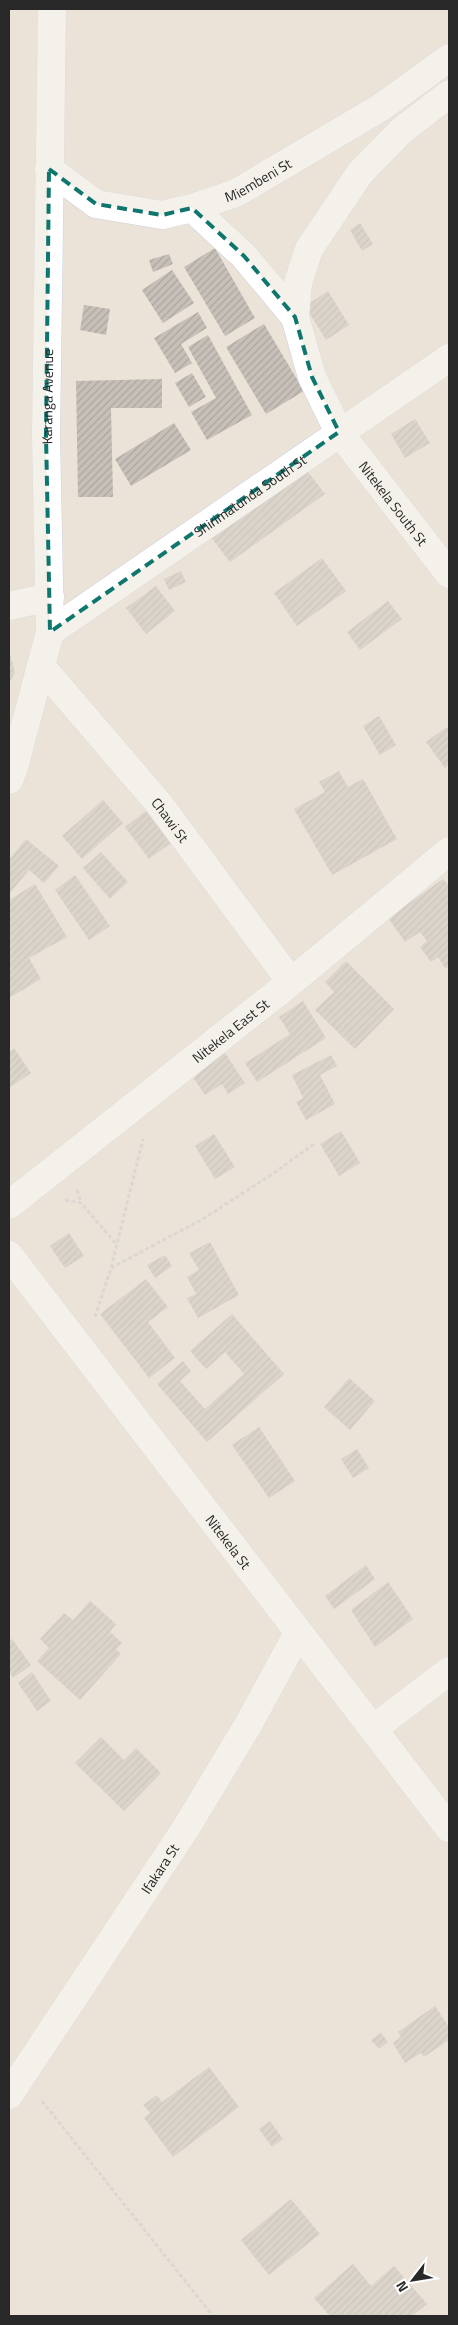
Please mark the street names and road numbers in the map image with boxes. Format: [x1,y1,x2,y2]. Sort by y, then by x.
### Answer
street label: Miembeni St [221,152,295,207]
street label: Karanga Avenue [35,349,58,445]
street label: Shirimatunda South St [189,449,310,541]
street label: Nitekela South St [354,456,433,550]
street label: Chawi St [147,792,194,846]
street label: Nitekela East St [187,993,273,1067]
street label: Nitekela St [201,1510,257,1573]
street label: Ifakara St [135,1839,184,1897]

